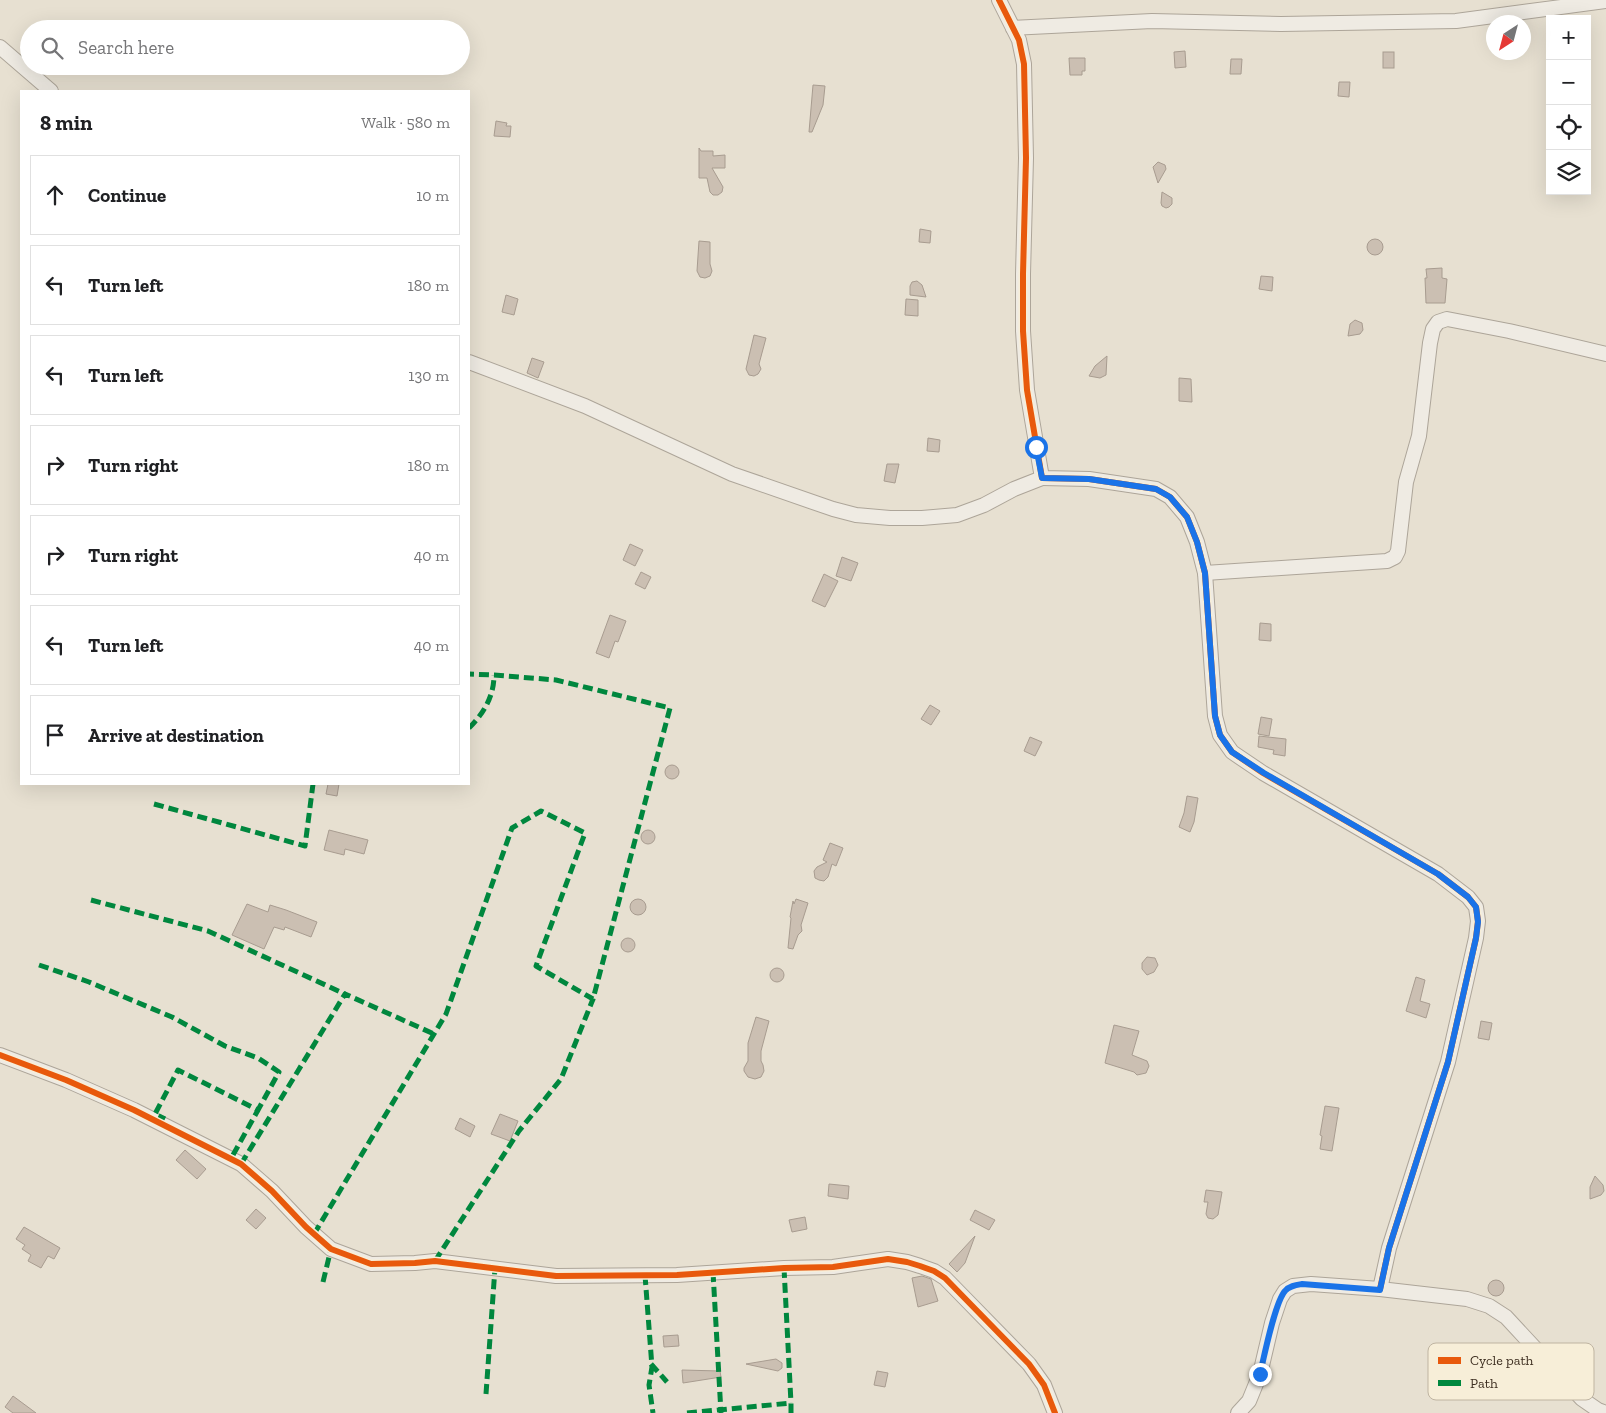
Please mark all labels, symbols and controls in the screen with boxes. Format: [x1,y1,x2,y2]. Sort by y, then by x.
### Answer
north arrow [1486,15,1531,60]
map controls [1546,15,1591,195]
button: + [1546,15,1591,60]
search box [20,20,470,75]
icon: search [38,34,66,62]
text: Search here [78,36,174,59]
button: − [1546,60,1591,105]
button: locate [1546,105,1591,150]
text: 8 min [40,110,92,135]
text: Walk · 580 m [361,113,450,132]
button: layers [1546,150,1591,195]
icon: ahead [41,181,69,209]
text: Continue [88,184,166,207]
text: 10 m [416,186,449,205]
icon: left [41,271,69,299]
text: Turn left [88,274,163,297]
text: 180 m [408,276,449,295]
icon: left [41,361,69,389]
text: Turn left [88,364,163,387]
text: 130 m [408,366,449,385]
route start [1025,436,1048,459]
icon: right [41,451,69,479]
text: Turn right [88,454,178,477]
text: 180 m [408,456,449,475]
icon: right [41,541,69,569]
text: Turn right [88,544,178,567]
text: 40 m [414,546,449,565]
icon: left [41,631,69,659]
text: Turn left [88,634,163,657]
text: 40 m [414,636,449,655]
icon: arrive [41,721,69,749]
text: Arrive at destination [88,724,264,747]
legend [1428,1343,1594,1400]
text: Cycle path [1470,1352,1534,1369]
route end [1249,1363,1272,1386]
text: Path [1470,1375,1498,1392]

